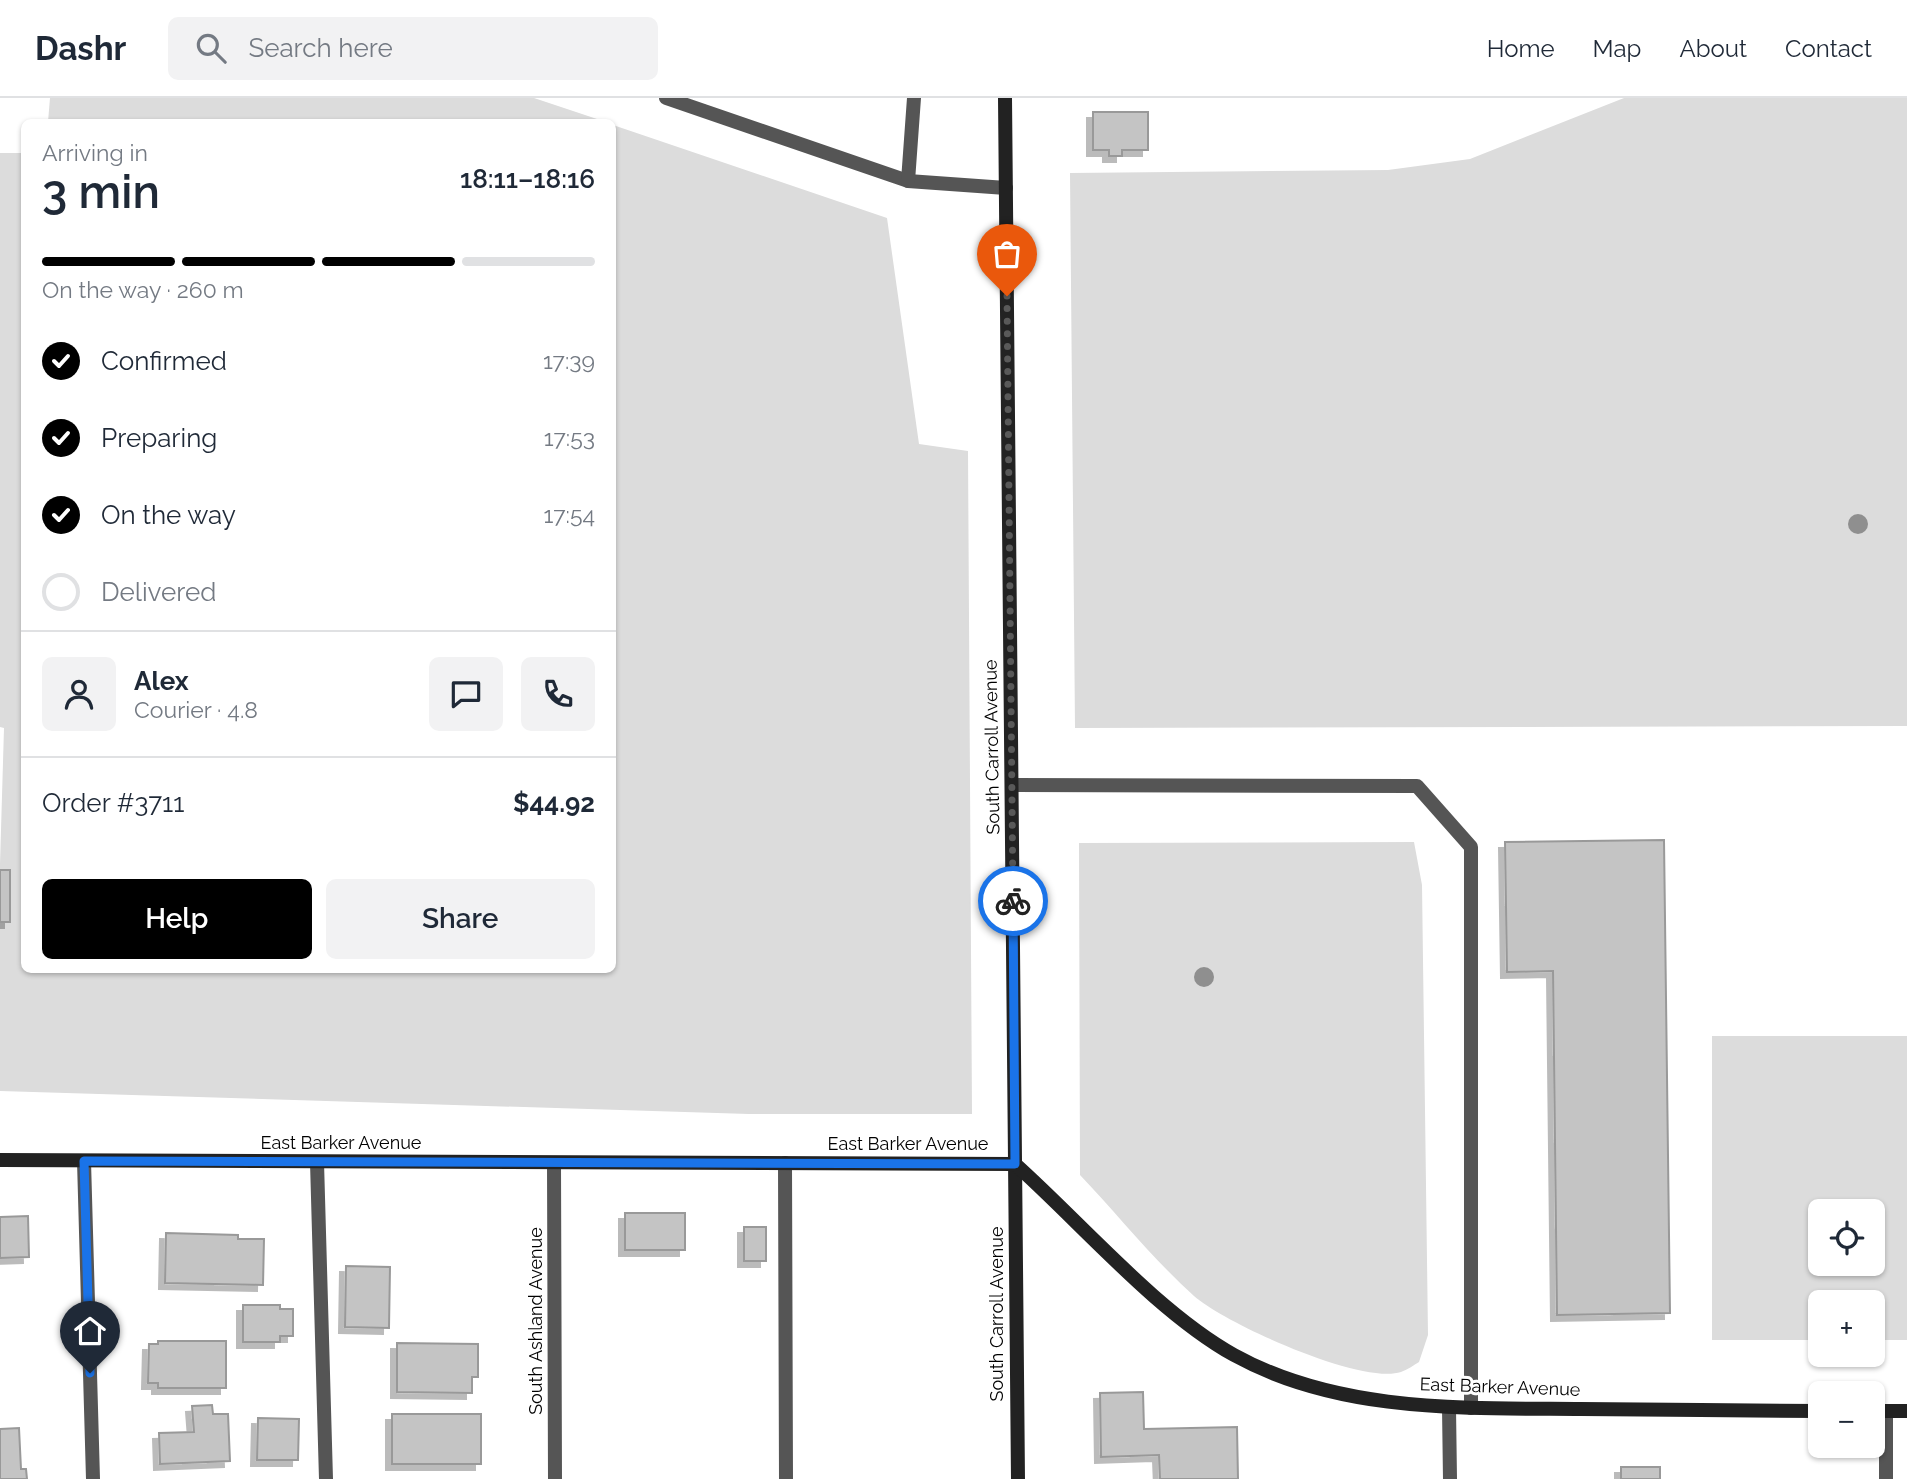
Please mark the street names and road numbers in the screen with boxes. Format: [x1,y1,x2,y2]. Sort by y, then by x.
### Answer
street label: South Carroll Avenue [979,659,1004,835]
street label: East Barker Avenue [261,1132,422,1153]
street label: East Barker Avenue [828,1133,989,1154]
street label: South Carroll Avenue [986,1226,1007,1402]
street label: South Ashland Avenue [525,1227,546,1415]
street label: East Barker Avenue [1419,1373,1581,1400]

